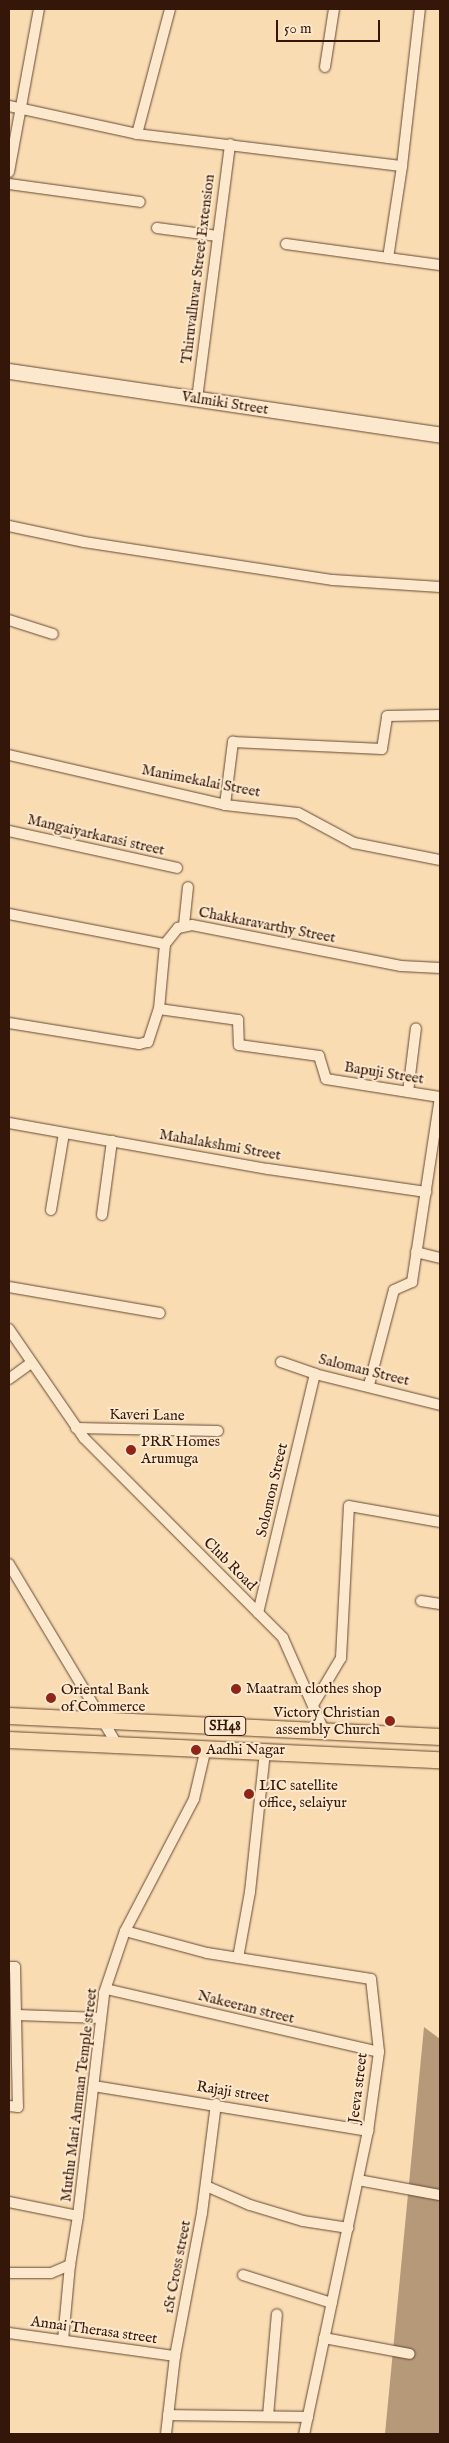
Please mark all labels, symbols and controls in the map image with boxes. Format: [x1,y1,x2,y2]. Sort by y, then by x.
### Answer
scale bar [279,10,383,42]
text: 50 m [284,19,312,38]
street label: Thiruvalluvar Street Extension [177,173,219,365]
street label: Valmiki Street [180,387,270,419]
street label: Manimekalai Street [140,761,262,801]
street label: Mangaiyarkarasi street [26,810,166,860]
street label: Chakkaravarthy Street [197,903,337,947]
street label: Bapuji Street [343,1058,425,1088]
street label: Mahalakshmi Street [158,1125,282,1165]
street label: Saloman Street [317,1350,411,1390]
street label: Kaveri Lane [109,1405,185,1425]
place label: PRR Homes Arumuga [141,1432,220,1467]
street label: Solomon Street [252,1441,292,1539]
marker: PRR Homes Arumuga [125,1444,137,1456]
street label: Club Road [200,1534,260,1594]
place label: Oriental Bank of Commerce [61,1680,149,1715]
place label: Maatram clothes shop [246,1680,382,1698]
marker: Maatram clothes shop [230,1683,242,1695]
marker: Oriental Bank of Commerce [45,1692,57,1704]
place label: Victory Christian assembly Church [273,1703,380,1738]
road number: SH48 [204,1714,246,1738]
marker: Victory Christian assembly Church [384,1715,396,1727]
place label: Aadhi Nagar [206,1741,285,1759]
marker: Aadhi Nagar [190,1744,202,1756]
place label: LIC satellite office, selaiyur [259,1776,347,1811]
marker: LIC satellite office, selaiyur [243,1788,255,1800]
street label: Nakeeran street [196,1986,296,2028]
street label: Muthu Mari Amman Temple street [57,1987,101,2203]
street label: Jeeva street [345,2052,371,2124]
street label: Rajaji street [195,2077,271,2107]
street label: 1St Cross street [159,2219,195,2315]
street label: Annai Therasa street [30,2312,158,2348]

